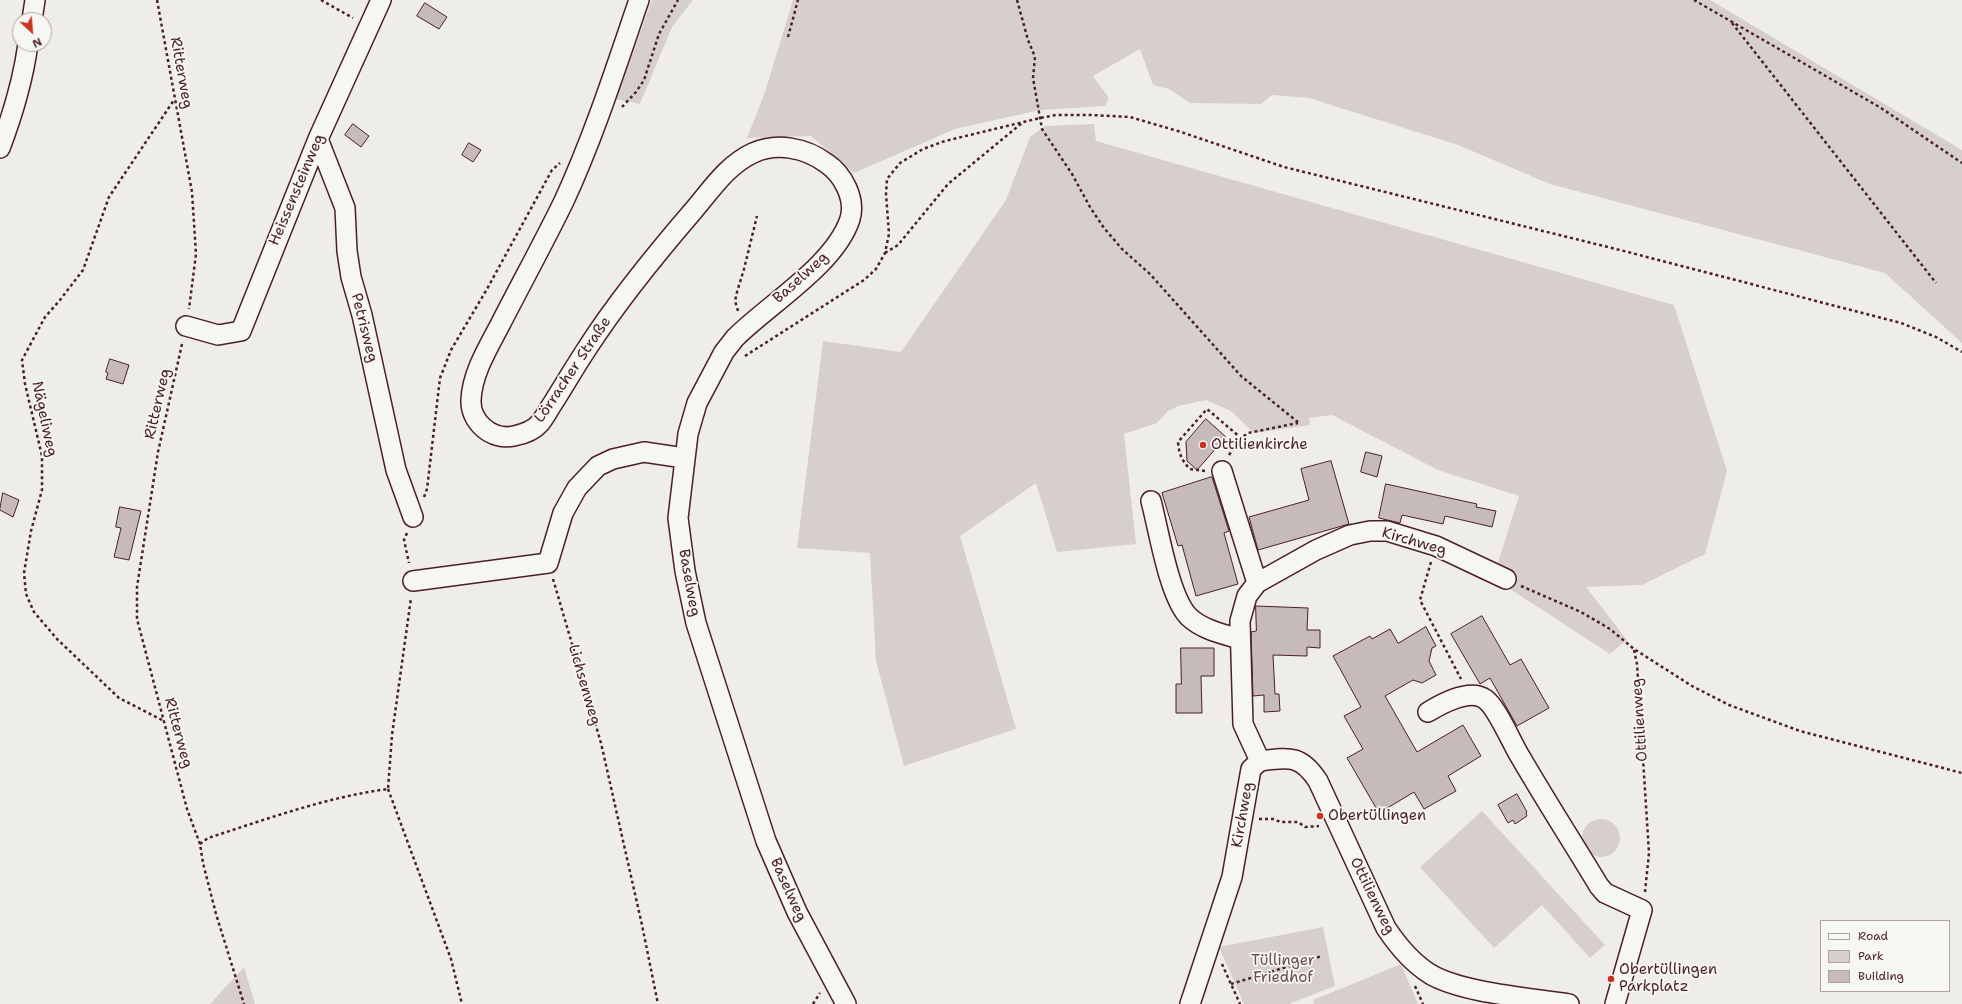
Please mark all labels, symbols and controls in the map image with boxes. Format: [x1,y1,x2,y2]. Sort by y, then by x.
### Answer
north arrow [12,12,52,52]
text: N [30,34,44,51]
street label: Ritterweg [166,36,196,110]
street label: Heissensteinweg [265,131,329,249]
street label: Baselweg [770,248,832,308]
street label: Petrisweg [347,291,381,365]
street label: Lörracher Straße [531,314,615,426]
street label: Ritterweg [141,367,175,441]
street label: Nägeliweg [27,379,61,459]
place label: Ottilienkirche [1211,436,1308,454]
marker: Ottilienkirche [1198,440,1208,450]
street label: Kirchweg [1380,524,1448,560]
street label: Baselweg [674,548,704,618]
street label: Lichsenweg [564,643,604,727]
street label: Ottilienweg [1628,678,1652,762]
street label: Ritterweg [160,696,196,770]
street label: Kirchweg [1228,781,1258,849]
place label: Obertüllingen [1328,807,1426,825]
marker: Obertüllingen [1315,811,1325,821]
street label: Ottilienweg [1346,854,1398,938]
street label: Baselweg [766,855,810,925]
legend [1820,920,1950,992]
text: Road [1858,928,1888,944]
text: Park [1858,948,1884,964]
park label: Tüllinger Friedhof [1251,952,1315,987]
place label: Obertüllingen Parkplatz [1619,961,1717,996]
text: Building [1858,968,1904,984]
marker: Obertüllingen Parkplatz [1606,974,1616,984]

